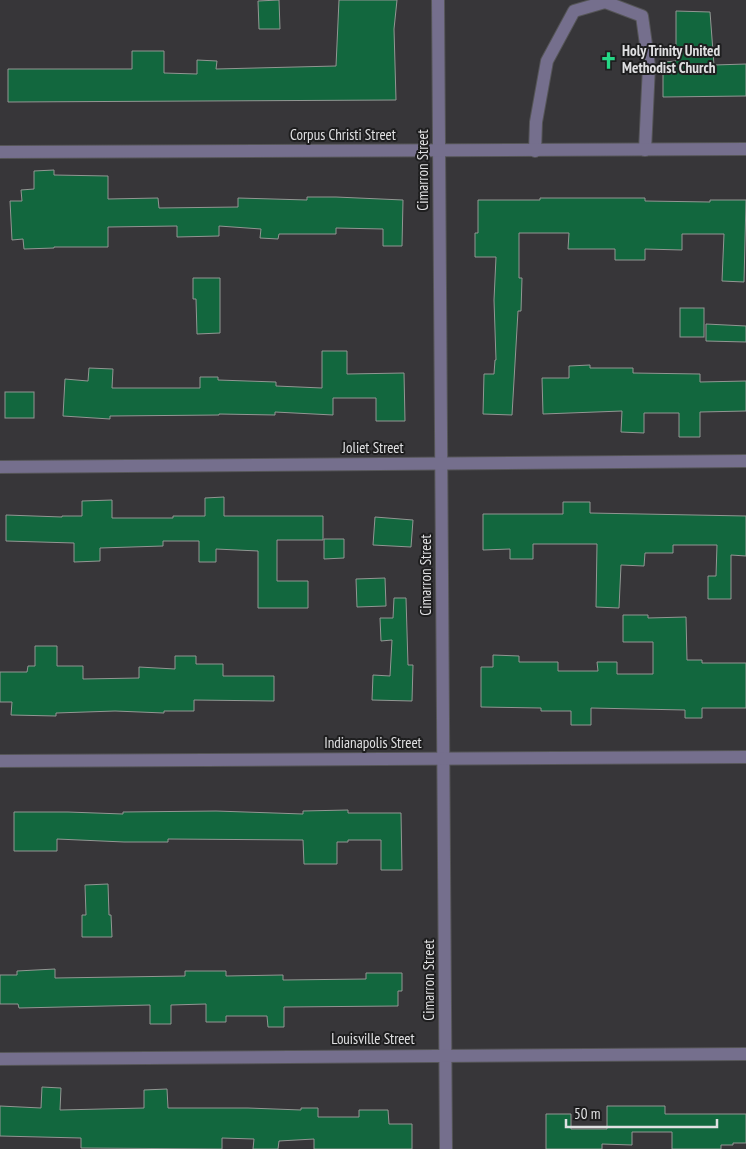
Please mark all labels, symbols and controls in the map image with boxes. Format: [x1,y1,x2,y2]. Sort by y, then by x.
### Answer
place label: Holy Trinity United Methodist Church [622,41,720,77]
church icon: Holy Trinity United Methodist Church [598,50,618,70]
street label: Corpus Christi Street [290,125,396,144]
street label: Cimarron Street [413,129,432,211]
street label: Joliet Street [341,438,404,457]
street label: Cimarron Street [416,534,435,616]
street label: Indianapolis Street [324,733,422,752]
street label: Cimarron Street [419,939,438,1021]
street label: Louisville Street [331,1029,415,1048]
scale bar [566,1096,717,1128]
text: 50 m [574,1104,600,1123]

